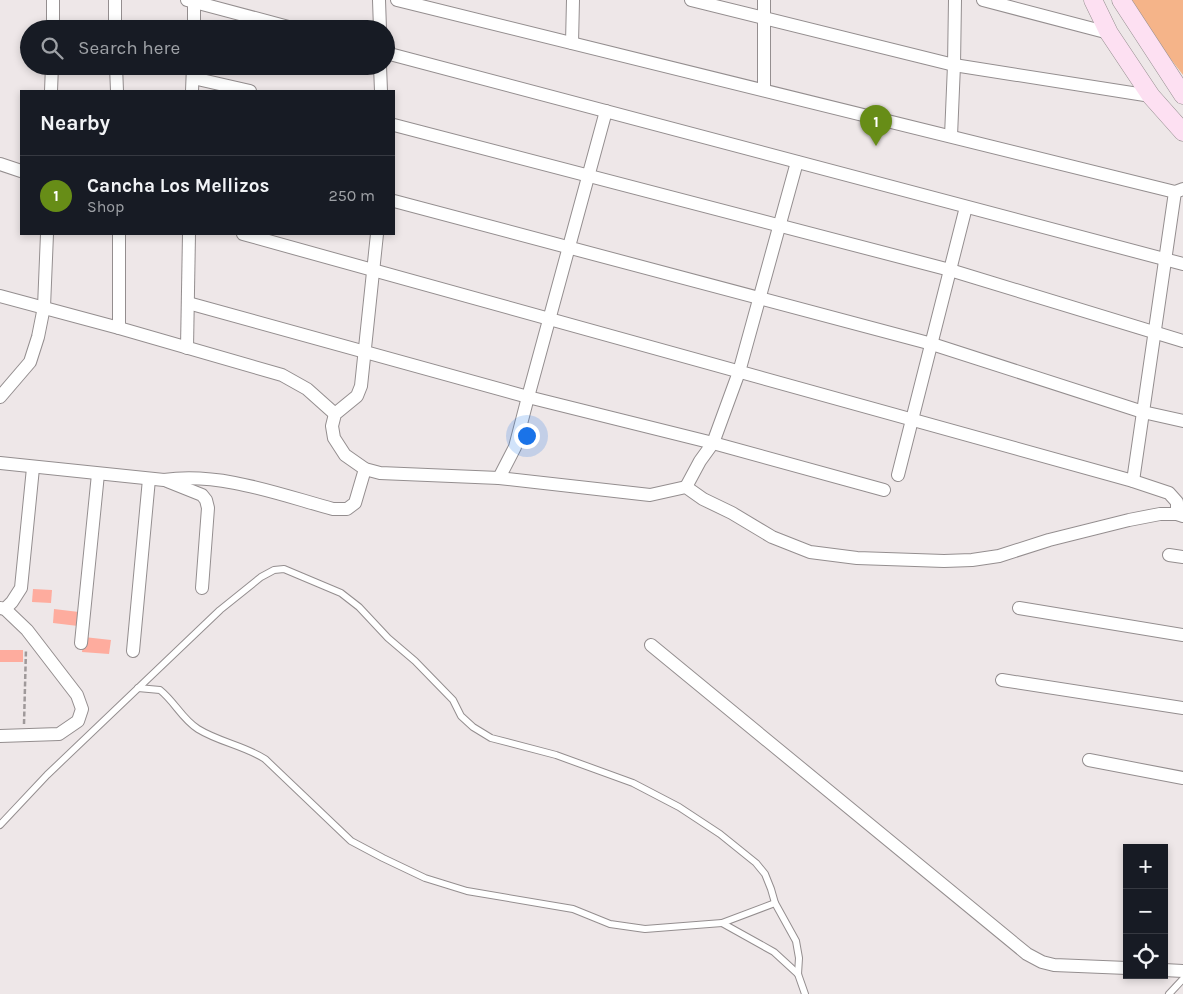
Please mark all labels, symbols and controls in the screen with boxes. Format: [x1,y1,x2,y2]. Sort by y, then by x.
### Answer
search box [20,20,395,75]
icon: search [38,34,66,62]
text: Search here [78,37,180,59]
pin: 1 [860,105,892,146]
text: Nearby [40,111,110,135]
text: Cancha Los Mellizos [87,175,269,197]
text: 1 [53,186,59,205]
text: 250 m [328,186,375,205]
text: Shop [87,197,124,216]
your location [514,423,540,449]
map controls [1123,844,1168,979]
button: + [1123,844,1168,889]
button: − [1123,889,1168,934]
button: locate [1123,934,1168,979]

